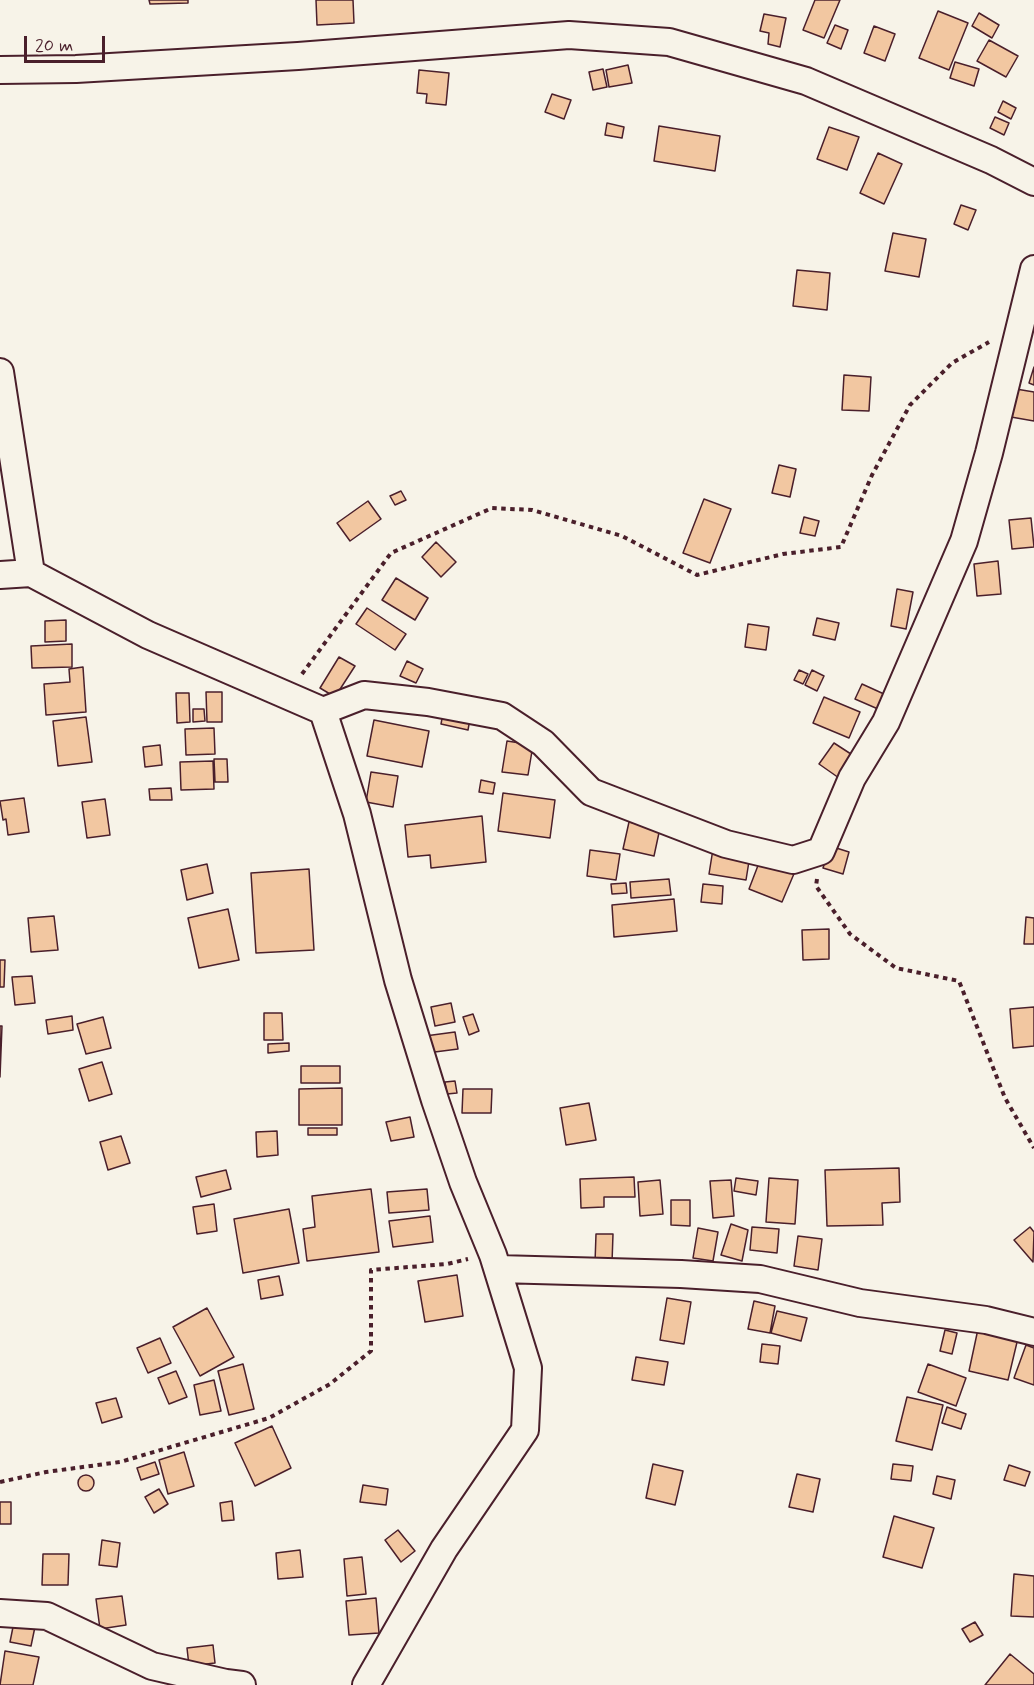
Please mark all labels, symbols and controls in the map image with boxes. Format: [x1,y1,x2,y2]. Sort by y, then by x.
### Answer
scale bar [27,24,108,62]
text: 20 m [35,34,73,58]

